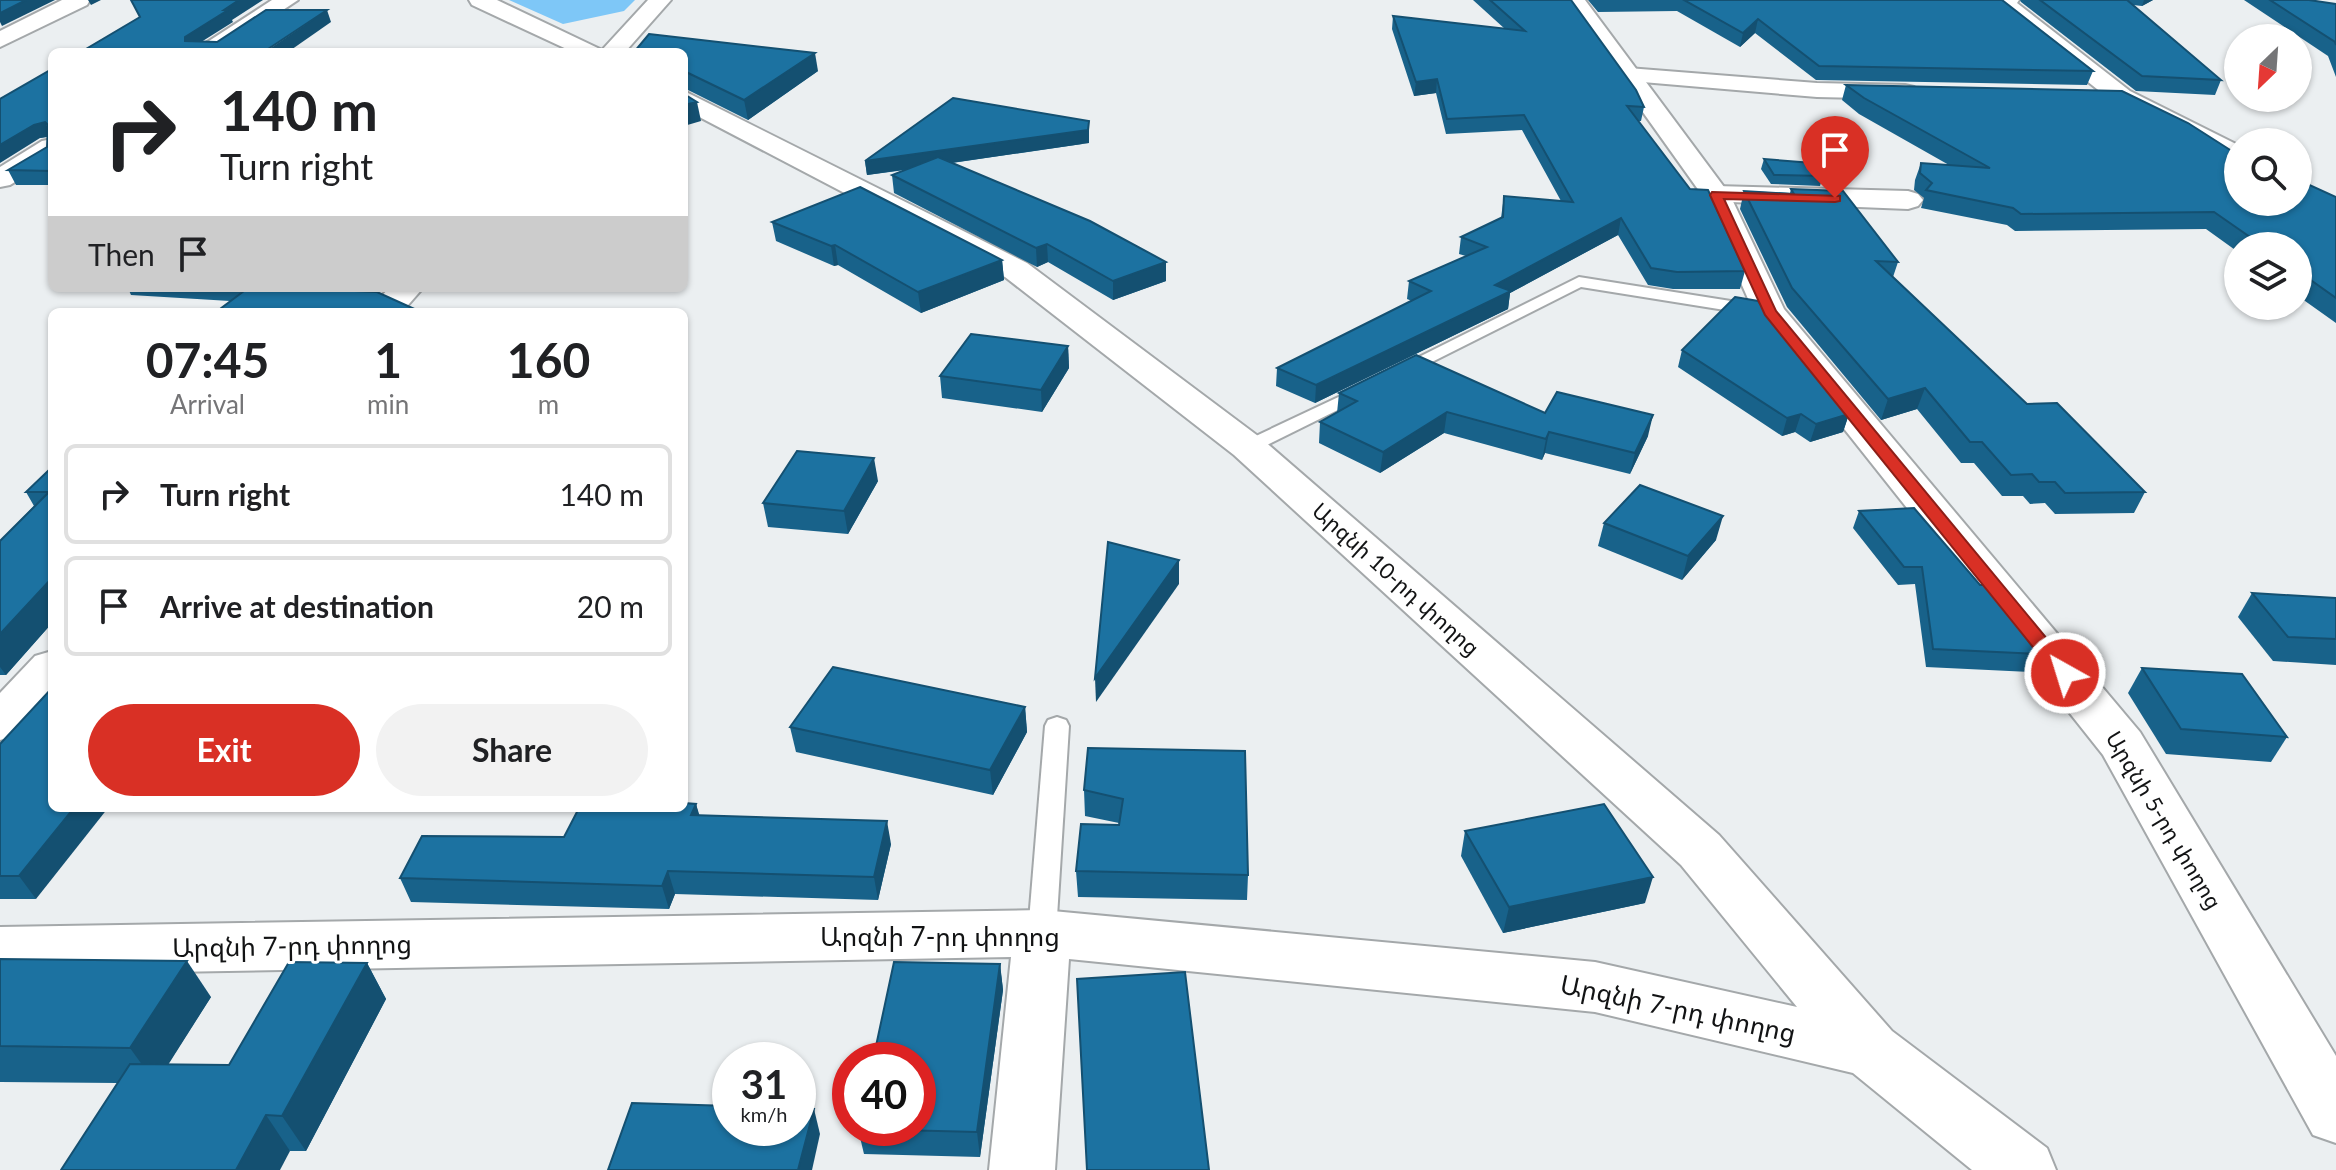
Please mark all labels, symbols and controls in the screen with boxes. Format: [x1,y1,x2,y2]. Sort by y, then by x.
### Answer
north arrow [2224,24,2312,112]
map controls [2224,24,2312,320]
text: 140 m [220,76,378,143]
icon: right [88,80,192,184]
pin [1801,116,1869,198]
icon: arrive [1813,128,1857,172]
button: search [2224,128,2312,216]
text: Turn right [220,144,373,188]
icon: arrive [171,232,215,276]
button: layers [2224,232,2312,320]
text: Then [88,236,155,272]
text: 07:45 [146,331,269,388]
text: 1 [374,331,402,388]
text: 160 [507,331,590,388]
text: Arrival [170,388,245,420]
text: min [367,388,409,420]
text: m [538,388,559,420]
icon: right [92,472,136,516]
text: Turn right [160,476,290,512]
text: 140 m [559,476,644,512]
street label: Արզնի 10-րդ փողոց [1307,496,1486,661]
icon: arrive [92,584,136,628]
text: Arrive at destination [160,588,434,624]
text: 20 m [577,588,644,624]
position arrow [2023,631,2107,715]
button: Exit [88,704,360,796]
button: Share [376,704,648,796]
street label: Արզնի 5-րդ փողոց [2101,726,2228,914]
street label: Արզնի 7-րդ փողոց [820,920,1060,952]
street label: Արզնի 7-րդ փողոց [172,927,412,963]
street label: Արզնի 7-րդ փողոց [1558,967,1799,1049]
speed limit sign: 40 [832,1042,936,1146]
text: 31 [741,1060,787,1108]
text: km/h [741,1102,787,1126]

